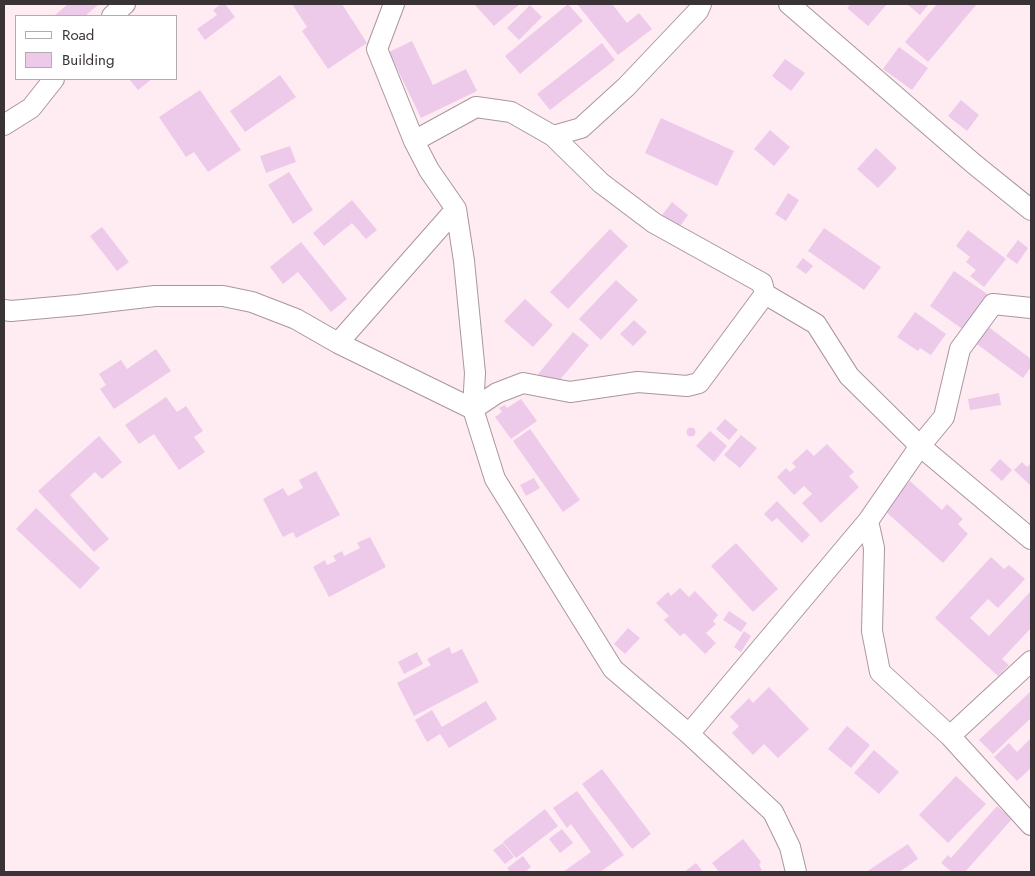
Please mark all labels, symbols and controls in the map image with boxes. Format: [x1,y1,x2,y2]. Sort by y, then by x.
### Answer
legend [15,15,178,80]
text: Road [62,24,94,46]
text: Building [62,49,114,71]

